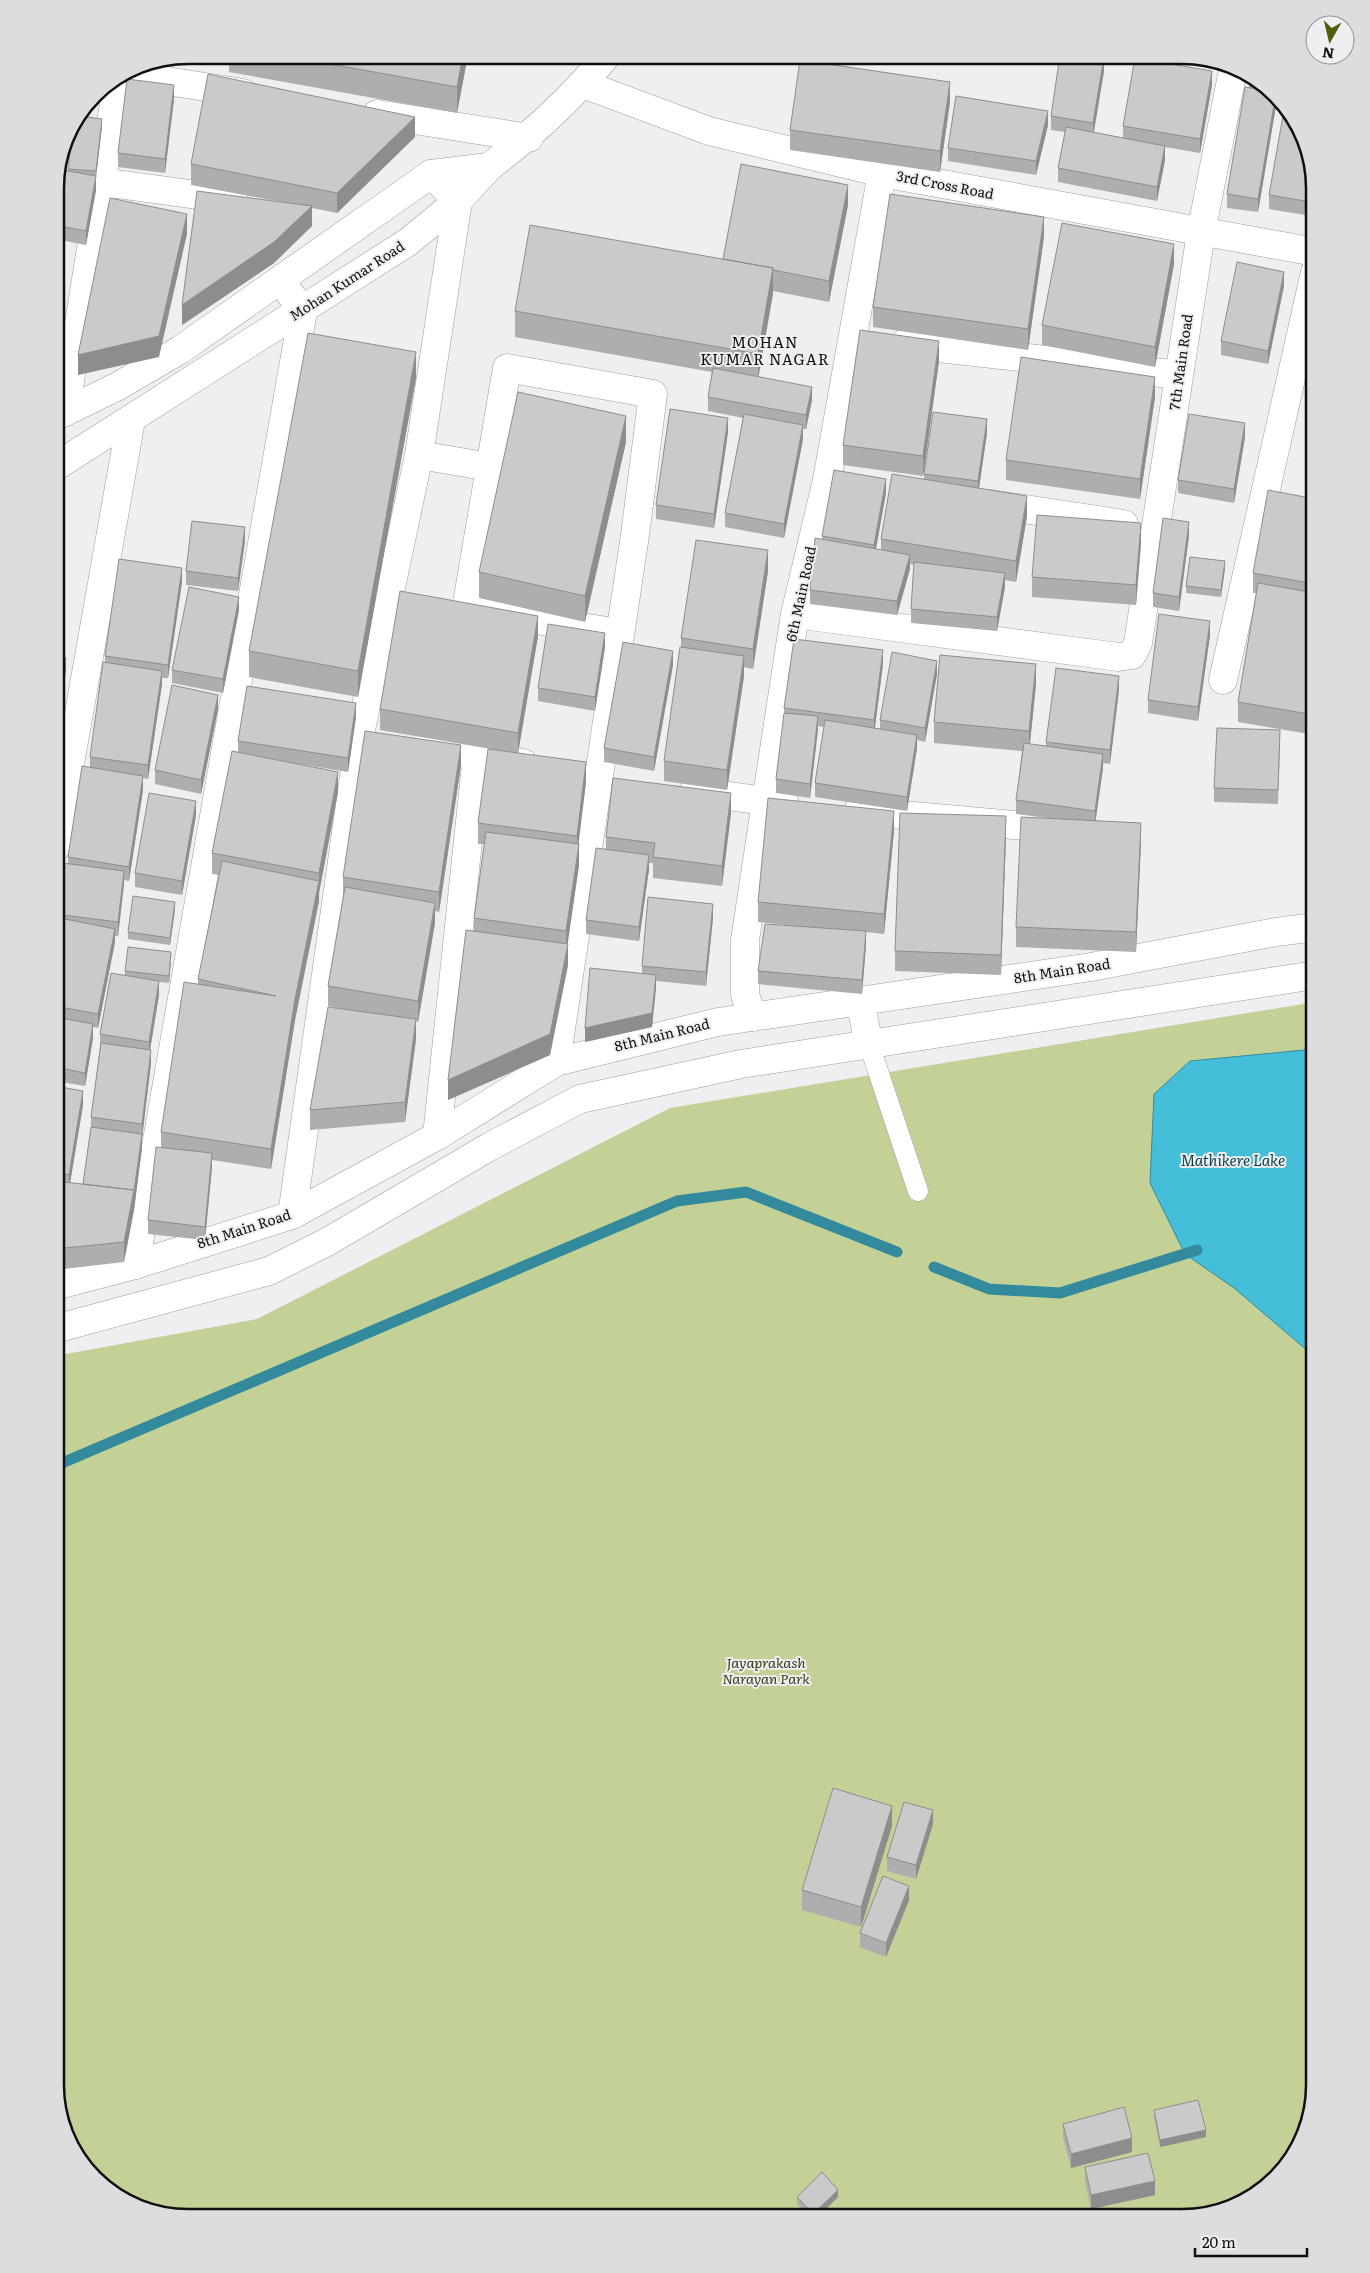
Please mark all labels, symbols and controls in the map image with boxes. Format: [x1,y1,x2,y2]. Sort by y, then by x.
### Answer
north arrow [1305,15,1355,65]
text: N [1321,43,1335,65]
street label: 3rd Cross Road [895,165,996,203]
street label: Mohan Kumar Road [285,235,408,325]
street label: 7th Main Road [1163,312,1197,411]
district label: MOHAN KUMAR NAGAR [700,330,830,370]
street label: 6th Main Road [780,544,820,643]
street label: 8th Main Road [1012,952,1112,988]
street label: 8th Main Road [612,1012,712,1056]
water label: Mathikere Lake [1181,1148,1285,1171]
street label: 8th Main Road [194,1203,294,1253]
park label: Jayaprakash Narayan Park [722,1652,810,1688]
scale bar [1195,2226,1308,2258]
text: 20 m [1202,2230,1236,2253]

